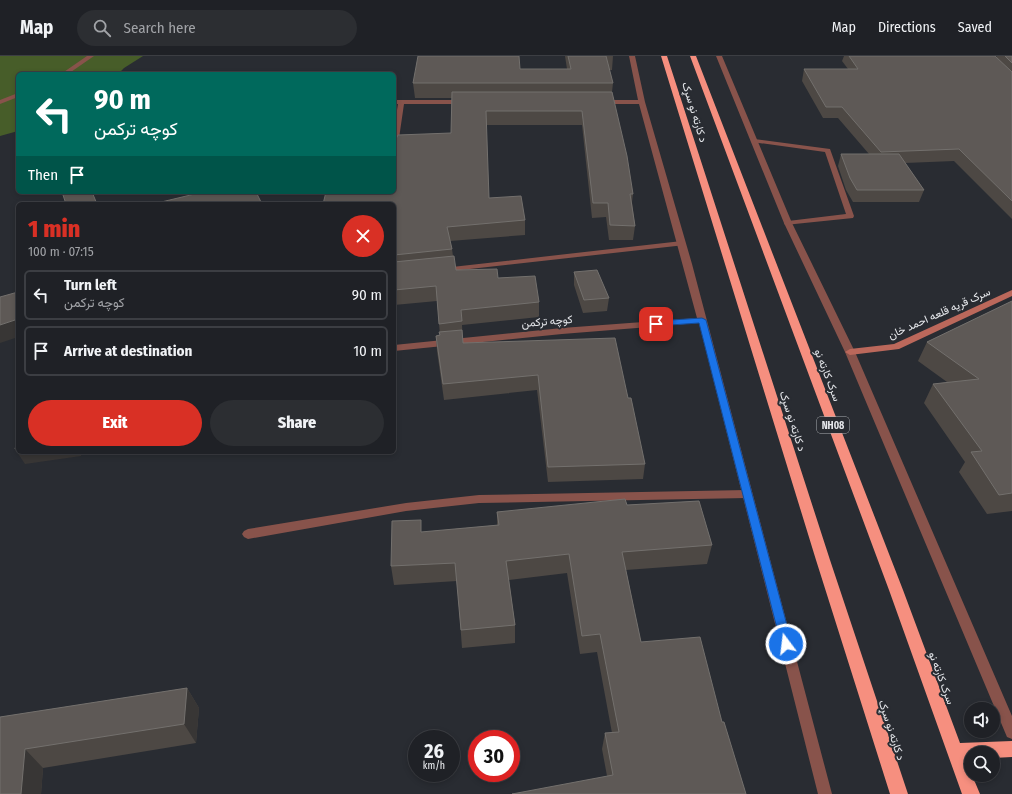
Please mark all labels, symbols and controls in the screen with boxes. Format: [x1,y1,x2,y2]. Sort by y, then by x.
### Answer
search box [77,10,357,46]
text: Map [20,16,53,39]
icon: search [91,17,113,39]
text: Search here [123,19,196,37]
text: Map [832,19,856,36]
text: Directions [878,19,936,36]
text: Saved [958,19,992,36]
street label: د کارته نو سړک [678,80,710,144]
text: 90 m [94,83,151,116]
icon: left [28,88,80,140]
text: کوچه ترکمن [94,118,178,140]
icon: arrive [66,164,88,186]
text: Then [28,166,58,184]
text: 1 min [28,215,80,243]
button: close [342,215,384,257]
text: 100 m · 07:15 [28,244,94,259]
text: Turn left [64,276,117,294]
icon: left [30,284,52,306]
street label: سرک قریه قلعه احمد خان [886,285,993,342]
text: 90 m [352,286,382,304]
text: کوچه ترکمن [64,295,124,310]
pin [639,307,673,341]
street label: کوچه ترکمن [521,313,573,331]
icon: arrive [645,313,667,335]
icon: arrive [30,340,52,362]
text: Arrive at destination [64,342,192,360]
text: 10 m [353,342,382,360]
street label: سرک کارته نو [812,347,844,403]
street label: د کارته نو سړک [776,389,808,453]
button: Exit [28,400,202,446]
button: Share [210,400,384,446]
road number: NH08 [817,417,849,433]
position arrow [765,623,807,665]
street label: سرک کارته نو [926,650,957,706]
street label: د کارته نو سړک [875,698,907,762]
map controls [964,702,1000,782]
button: sound [964,702,1000,738]
speed limit sign: 30 [468,730,520,782]
text: 26 [424,739,444,763]
button: search [964,746,1000,782]
text: km/h [423,760,445,772]

